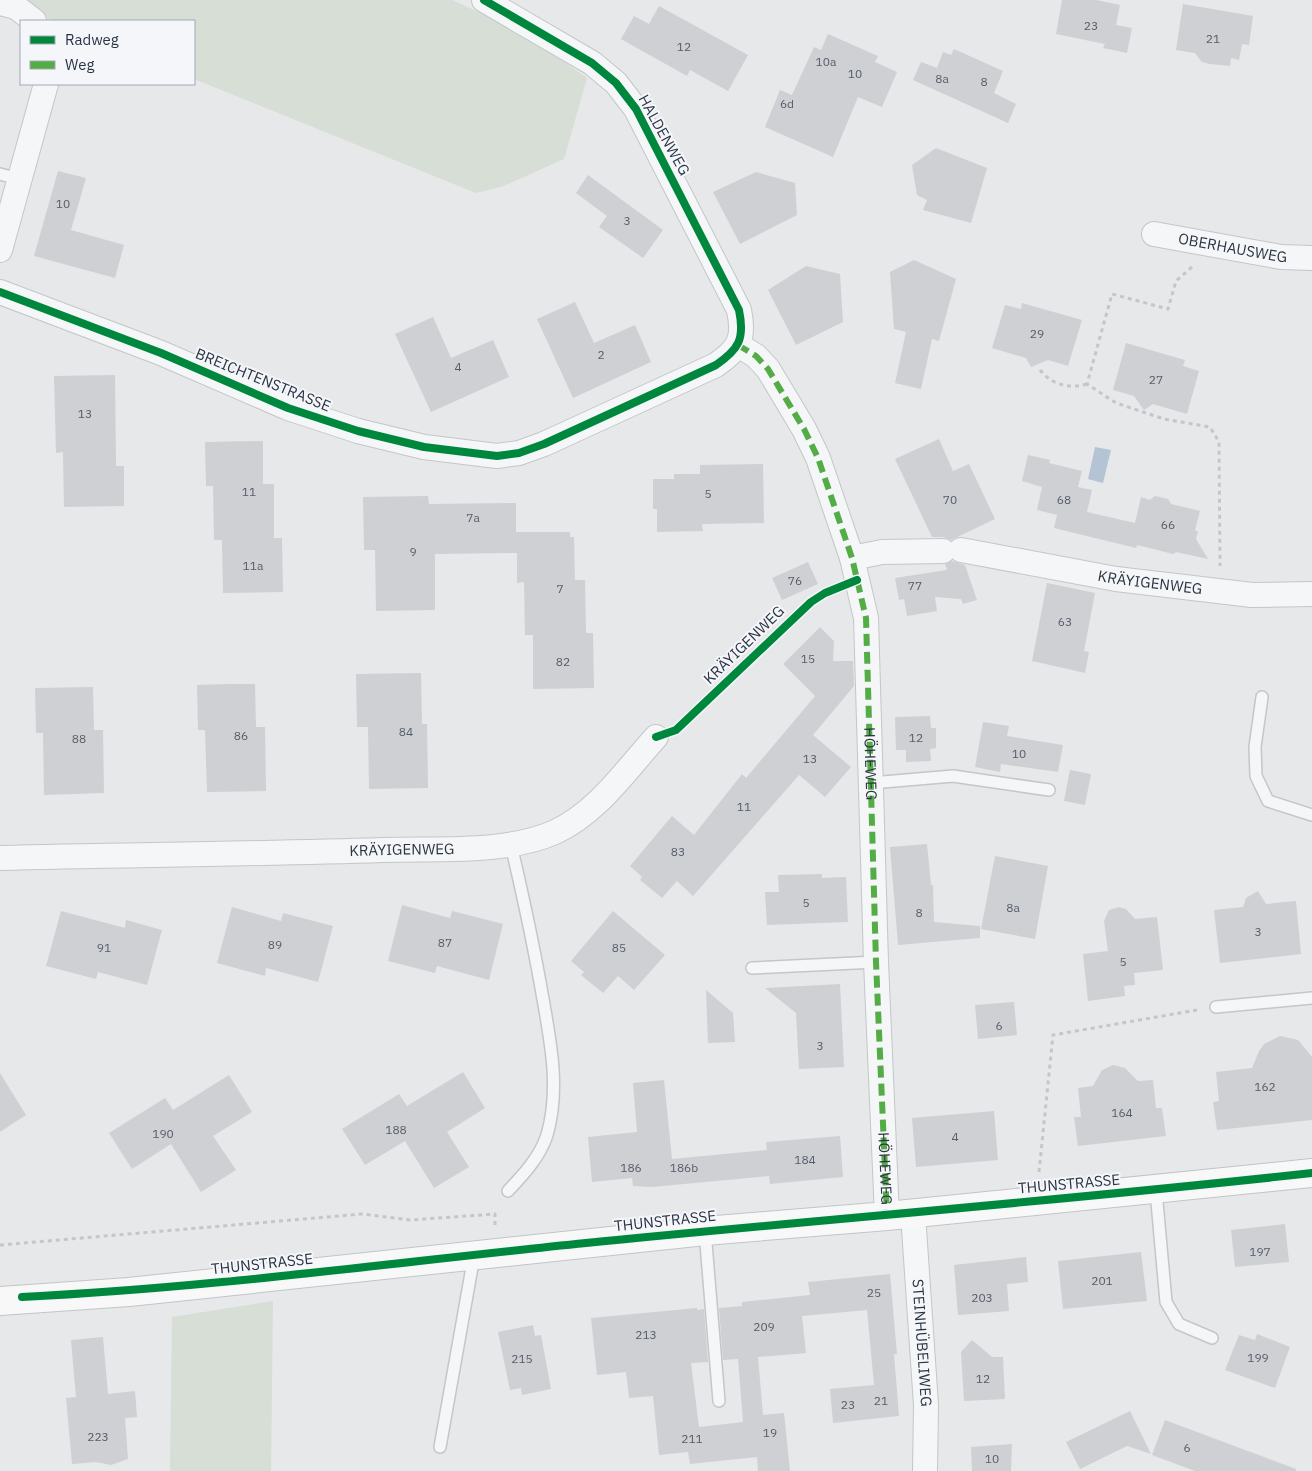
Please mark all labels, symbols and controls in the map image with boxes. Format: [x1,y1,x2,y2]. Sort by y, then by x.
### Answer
house number: 23 [1084,18,1098,33]
legend [20,20,195,85]
text: Radweg [65,30,119,49]
house number: 21 [1206,31,1220,46]
house number: 12 [677,39,691,54]
house number: 10a [816,54,837,69]
text: Weg [65,55,94,74]
house number: 10 [848,66,862,81]
house number: 8a [935,71,949,86]
house number: 8 [980,74,988,89]
street label: HALDENWEG [634,91,694,179]
house number: 6d [780,96,794,111]
house number: 10 [56,196,70,211]
house number: 3 [623,213,631,228]
street label: OBERHAUSWEG [1177,229,1287,266]
house number: 29 [1030,326,1044,341]
street label: BREICHTENSTRASSE [193,344,334,415]
house number: 2 [597,347,605,362]
house number: 4 [454,359,462,374]
house number: 27 [1149,372,1163,387]
house number: 13 [78,406,92,421]
house number: 11 [242,484,256,499]
house number: 5 [704,486,712,501]
house number: 70 [943,492,957,507]
house number: 68 [1057,492,1071,507]
house number: 7a [466,510,480,525]
house number: 66 [1161,517,1175,532]
house number: 9 [409,544,417,559]
house number: 11a [243,558,264,573]
street label: KRÄYIGENWEG [1096,566,1203,598]
house number: 76 [788,573,802,588]
house number: 77 [908,578,922,593]
house number: 7 [556,581,564,596]
street label: KRÄYIGENWEG [699,601,788,688]
house number: 63 [1058,614,1072,629]
house number: 15 [801,651,815,666]
house number: 82 [556,654,570,669]
house number: 84 [399,724,413,739]
street label: HÖHEWEG [860,727,881,801]
house number: 86 [234,728,248,743]
house number: 12 [909,730,923,745]
house number: 88 [72,731,86,746]
house number: 10 [1012,746,1026,761]
house number: 13 [803,751,817,766]
house number: 11 [737,799,751,814]
street label: KRÄYIGENWEG [349,839,455,860]
house number: 83 [671,844,685,859]
house number: 5 [802,895,810,910]
house number: 8a [1006,900,1020,915]
house number: 8 [915,905,923,920]
house number: 3 [1254,924,1262,939]
house number: 87 [438,935,452,950]
house number: 89 [268,937,282,952]
house number: 91 [97,940,111,955]
house number: 85 [612,940,626,955]
house number: 5 [1119,954,1127,969]
house number: 6 [995,1018,1003,1033]
house number: 3 [816,1038,824,1053]
house number: 162 [1254,1079,1276,1094]
house number: 164 [1111,1105,1133,1120]
house number: 188 [385,1122,407,1137]
house number: 190 [152,1126,174,1141]
house number: 4 [951,1129,959,1144]
street label: HÖHEWEG [874,1131,897,1205]
house number: 184 [794,1152,816,1167]
house number: 186 [620,1160,642,1175]
house number: 186b [670,1160,698,1175]
street label: THUNSTRASSE [1017,1170,1121,1197]
street label: THUNSTRASSE [613,1206,717,1235]
house number: 197 [1249,1244,1271,1259]
street label: THUNSTRASSE [210,1249,314,1278]
house number: 201 [1091,1273,1113,1288]
street label: STEINHÜBELIWEG [908,1278,936,1407]
house number: 25 [867,1285,881,1300]
house number: 203 [971,1290,993,1305]
house number: 209 [753,1319,775,1334]
house number: 213 [635,1327,657,1342]
house number: 199 [1247,1350,1269,1365]
house number: 215 [511,1351,533,1366]
house number: 12 [976,1371,990,1386]
house number: 21 [874,1393,888,1408]
house number: 23 [841,1397,855,1412]
house number: 19 [763,1425,777,1440]
house number: 223 [87,1429,109,1444]
house number: 211 [681,1431,703,1446]
house number: 6 [1183,1440,1191,1455]
house number: 10 [985,1451,999,1466]

